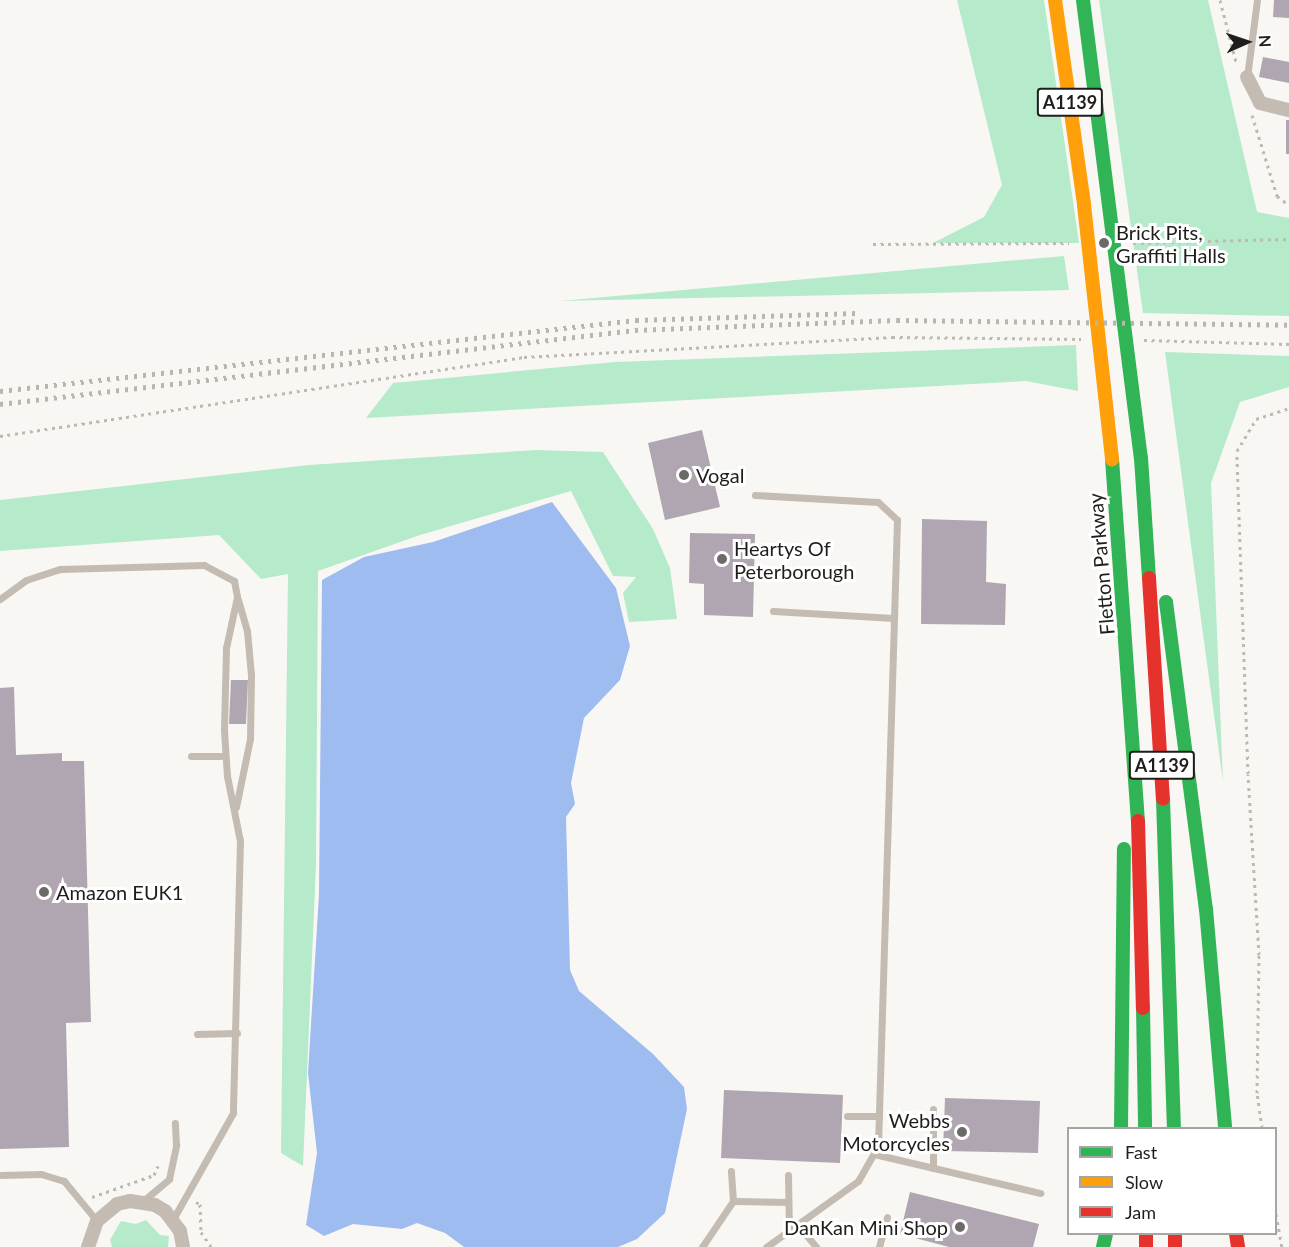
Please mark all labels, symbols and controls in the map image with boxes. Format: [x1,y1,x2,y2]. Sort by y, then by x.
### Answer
north arrow [1217,12,1277,72]
text: N [1256,34,1275,48]
road number: A1139 [1036,87,1104,117]
place label: Brick Pits, Graffiti Halls [1116,220,1226,267]
marker: Brick Pits, Graffiti Halls [1097,236,1111,250]
place label: Vogal [696,463,744,487]
marker: Vogal [677,468,691,482]
street label: Fletton Parkway [1083,492,1119,636]
place label: Heartys Of Peterborough [734,536,854,583]
marker: Heartys Of Peterborough [715,552,729,566]
road number: A1139 [1128,750,1196,780]
place label: Amazon EUK1 [56,880,183,904]
marker: Amazon EUK1 [37,885,51,899]
place label: Webbs Motorcycles [842,1108,950,1155]
marker: Webbs Motorcycles [955,1125,969,1139]
legend [1067,1127,1277,1235]
text: Fast [1125,1141,1157,1163]
text: Slow [1125,1171,1163,1193]
text: Jam [1125,1201,1156,1223]
place label: DanKan Mini Shop [784,1215,948,1239]
marker: DanKan Mini Shop [953,1220,967,1234]

